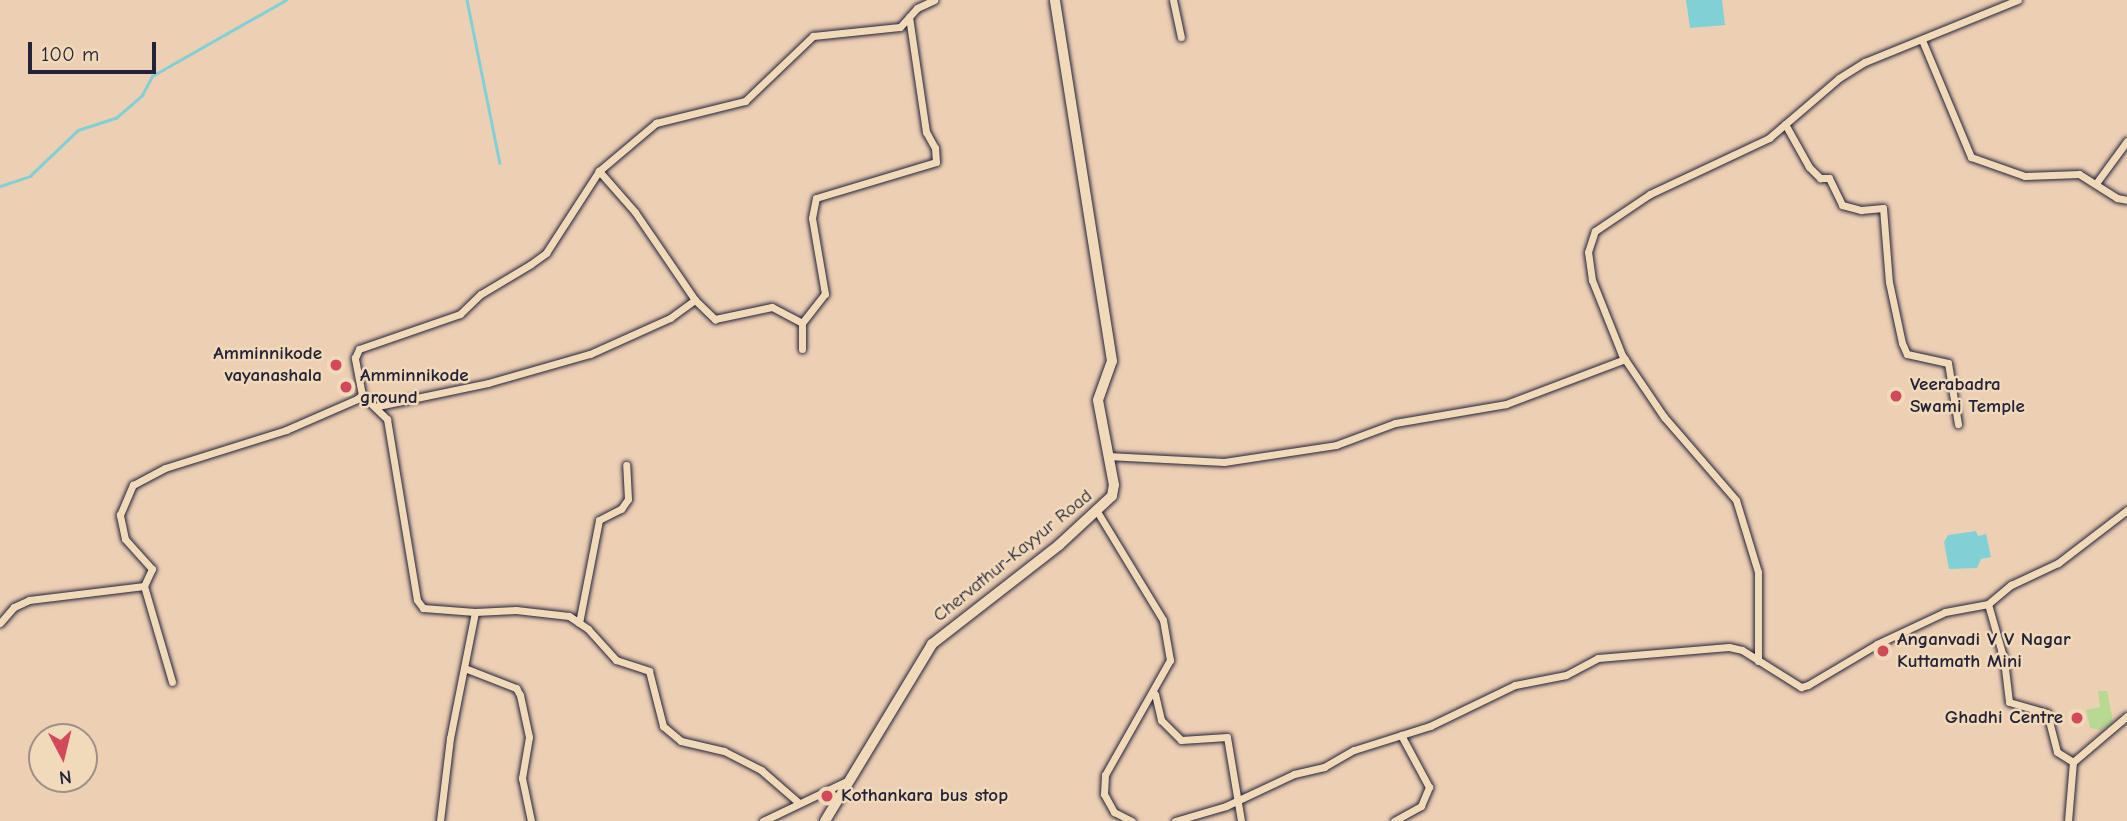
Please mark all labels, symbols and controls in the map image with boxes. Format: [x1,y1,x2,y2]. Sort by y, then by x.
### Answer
scale bar [32,28,159,72]
text: 100 m [41,42,99,66]
place label: Amminnikode vayanashala [213,343,322,387]
marker: Amminnikode vayanashala [328,357,344,373]
place label: Amminnikode ground [360,365,469,409]
place label: Veerabadra Swami Temple [1910,374,2025,418]
marker: Amminnikode ground [338,379,354,395]
marker: Veerabadra Swami Temple [1888,388,1904,404]
street label: Chervathur-Kayyur Road [929,485,1097,627]
place label: Anganvadi V V Nagar Kuttamath Mini [1897,629,2071,673]
marker: Anganvadi V V Nagar Kuttamath Mini [1875,643,1891,659]
place label: Ghadhi Centre [1945,707,2063,729]
marker: Ghadhi Centre [2069,710,2085,726]
north arrow [28,723,98,793]
text: N [58,765,73,789]
place label: Kothankara bus stop [841,785,1008,807]
marker: Kothankara bus stop [819,788,835,804]

